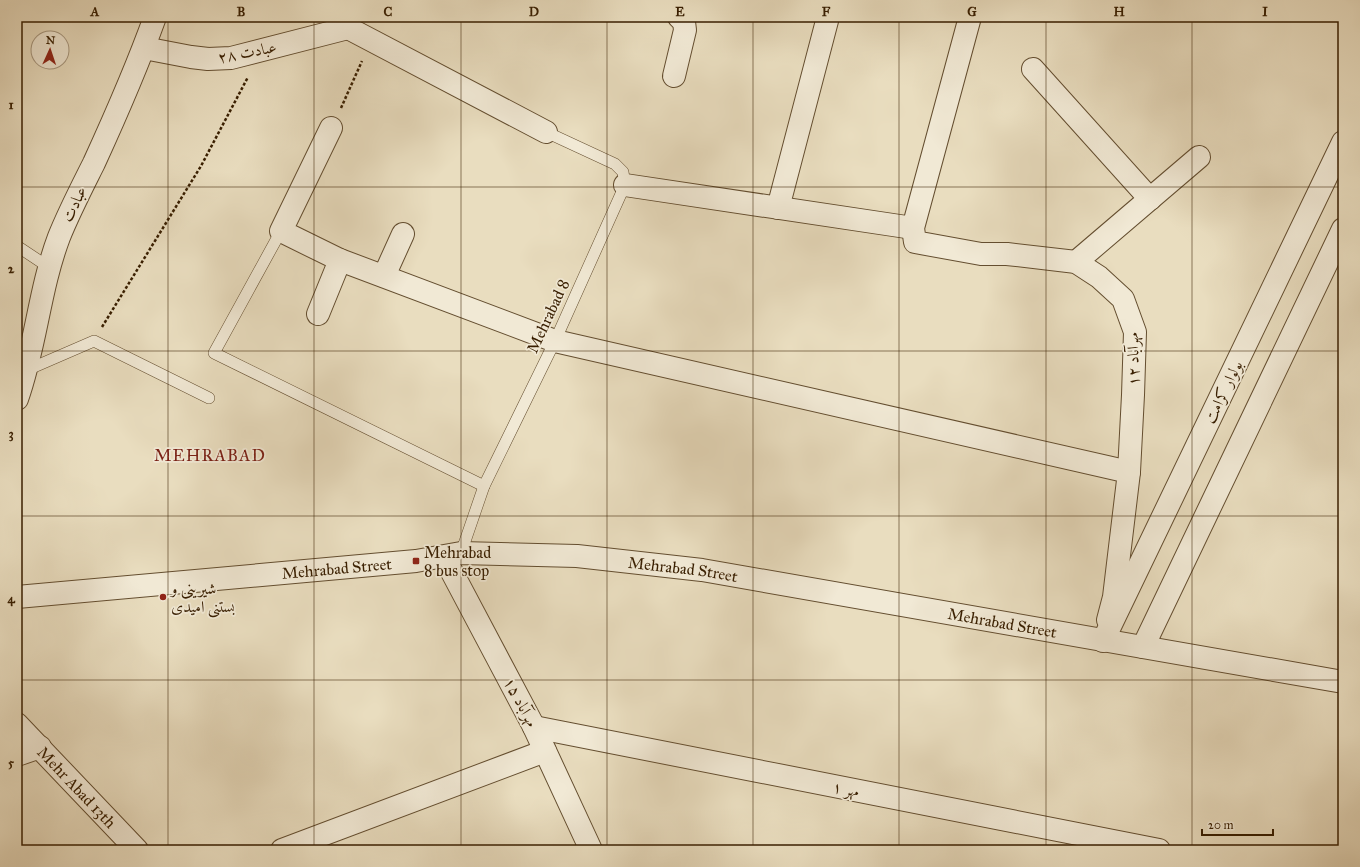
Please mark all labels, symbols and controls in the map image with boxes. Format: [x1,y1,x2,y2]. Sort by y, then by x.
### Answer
text: A [90,4,100,20]
text: B [237,4,246,20]
text: C [384,4,393,20]
text: D [529,4,539,20]
text: E [675,4,685,20]
text: F [822,4,831,20]
text: G [967,4,977,20]
text: H [1113,4,1125,20]
text: I [1262,4,1268,20]
north arrow [30,30,70,70]
text: N [45,34,56,47]
street label: عبادت ۲۸ [216,37,278,67]
text: 1 [8,97,14,113]
street label: عبادت [58,183,90,225]
text: 2 [8,261,15,277]
street label: Mehrabad 8 [523,276,573,356]
street label: مهرآباد ۱۲ [1123,332,1144,386]
street label: بولوار کرامت [1200,358,1247,427]
text: 3 [8,426,14,442]
district label: MEHRABAD [154,445,266,466]
place label: Mehrabad 8 bus stop [424,543,491,580]
street label: Mehrabad Street [627,552,739,586]
street label: Mehrabad Street [281,554,393,583]
marker: Mehrabad 8 bus stop [411,556,421,566]
place label: شیرینی و بستنی امیدی [169,579,235,618]
text: 4 [7,591,15,607]
marker: شیرینی و بستنی امیدی [158,592,168,602]
street label: Mehrabad Street [946,604,1059,641]
street label: مهرآباد ۱۵ [499,674,542,731]
street label: Mehr Abad 13th [34,742,120,832]
text: 5 [8,755,15,771]
street label: مهر ۱ [831,777,861,802]
scale bar [1202,811,1273,837]
text: 20 m [1208,818,1234,832]

